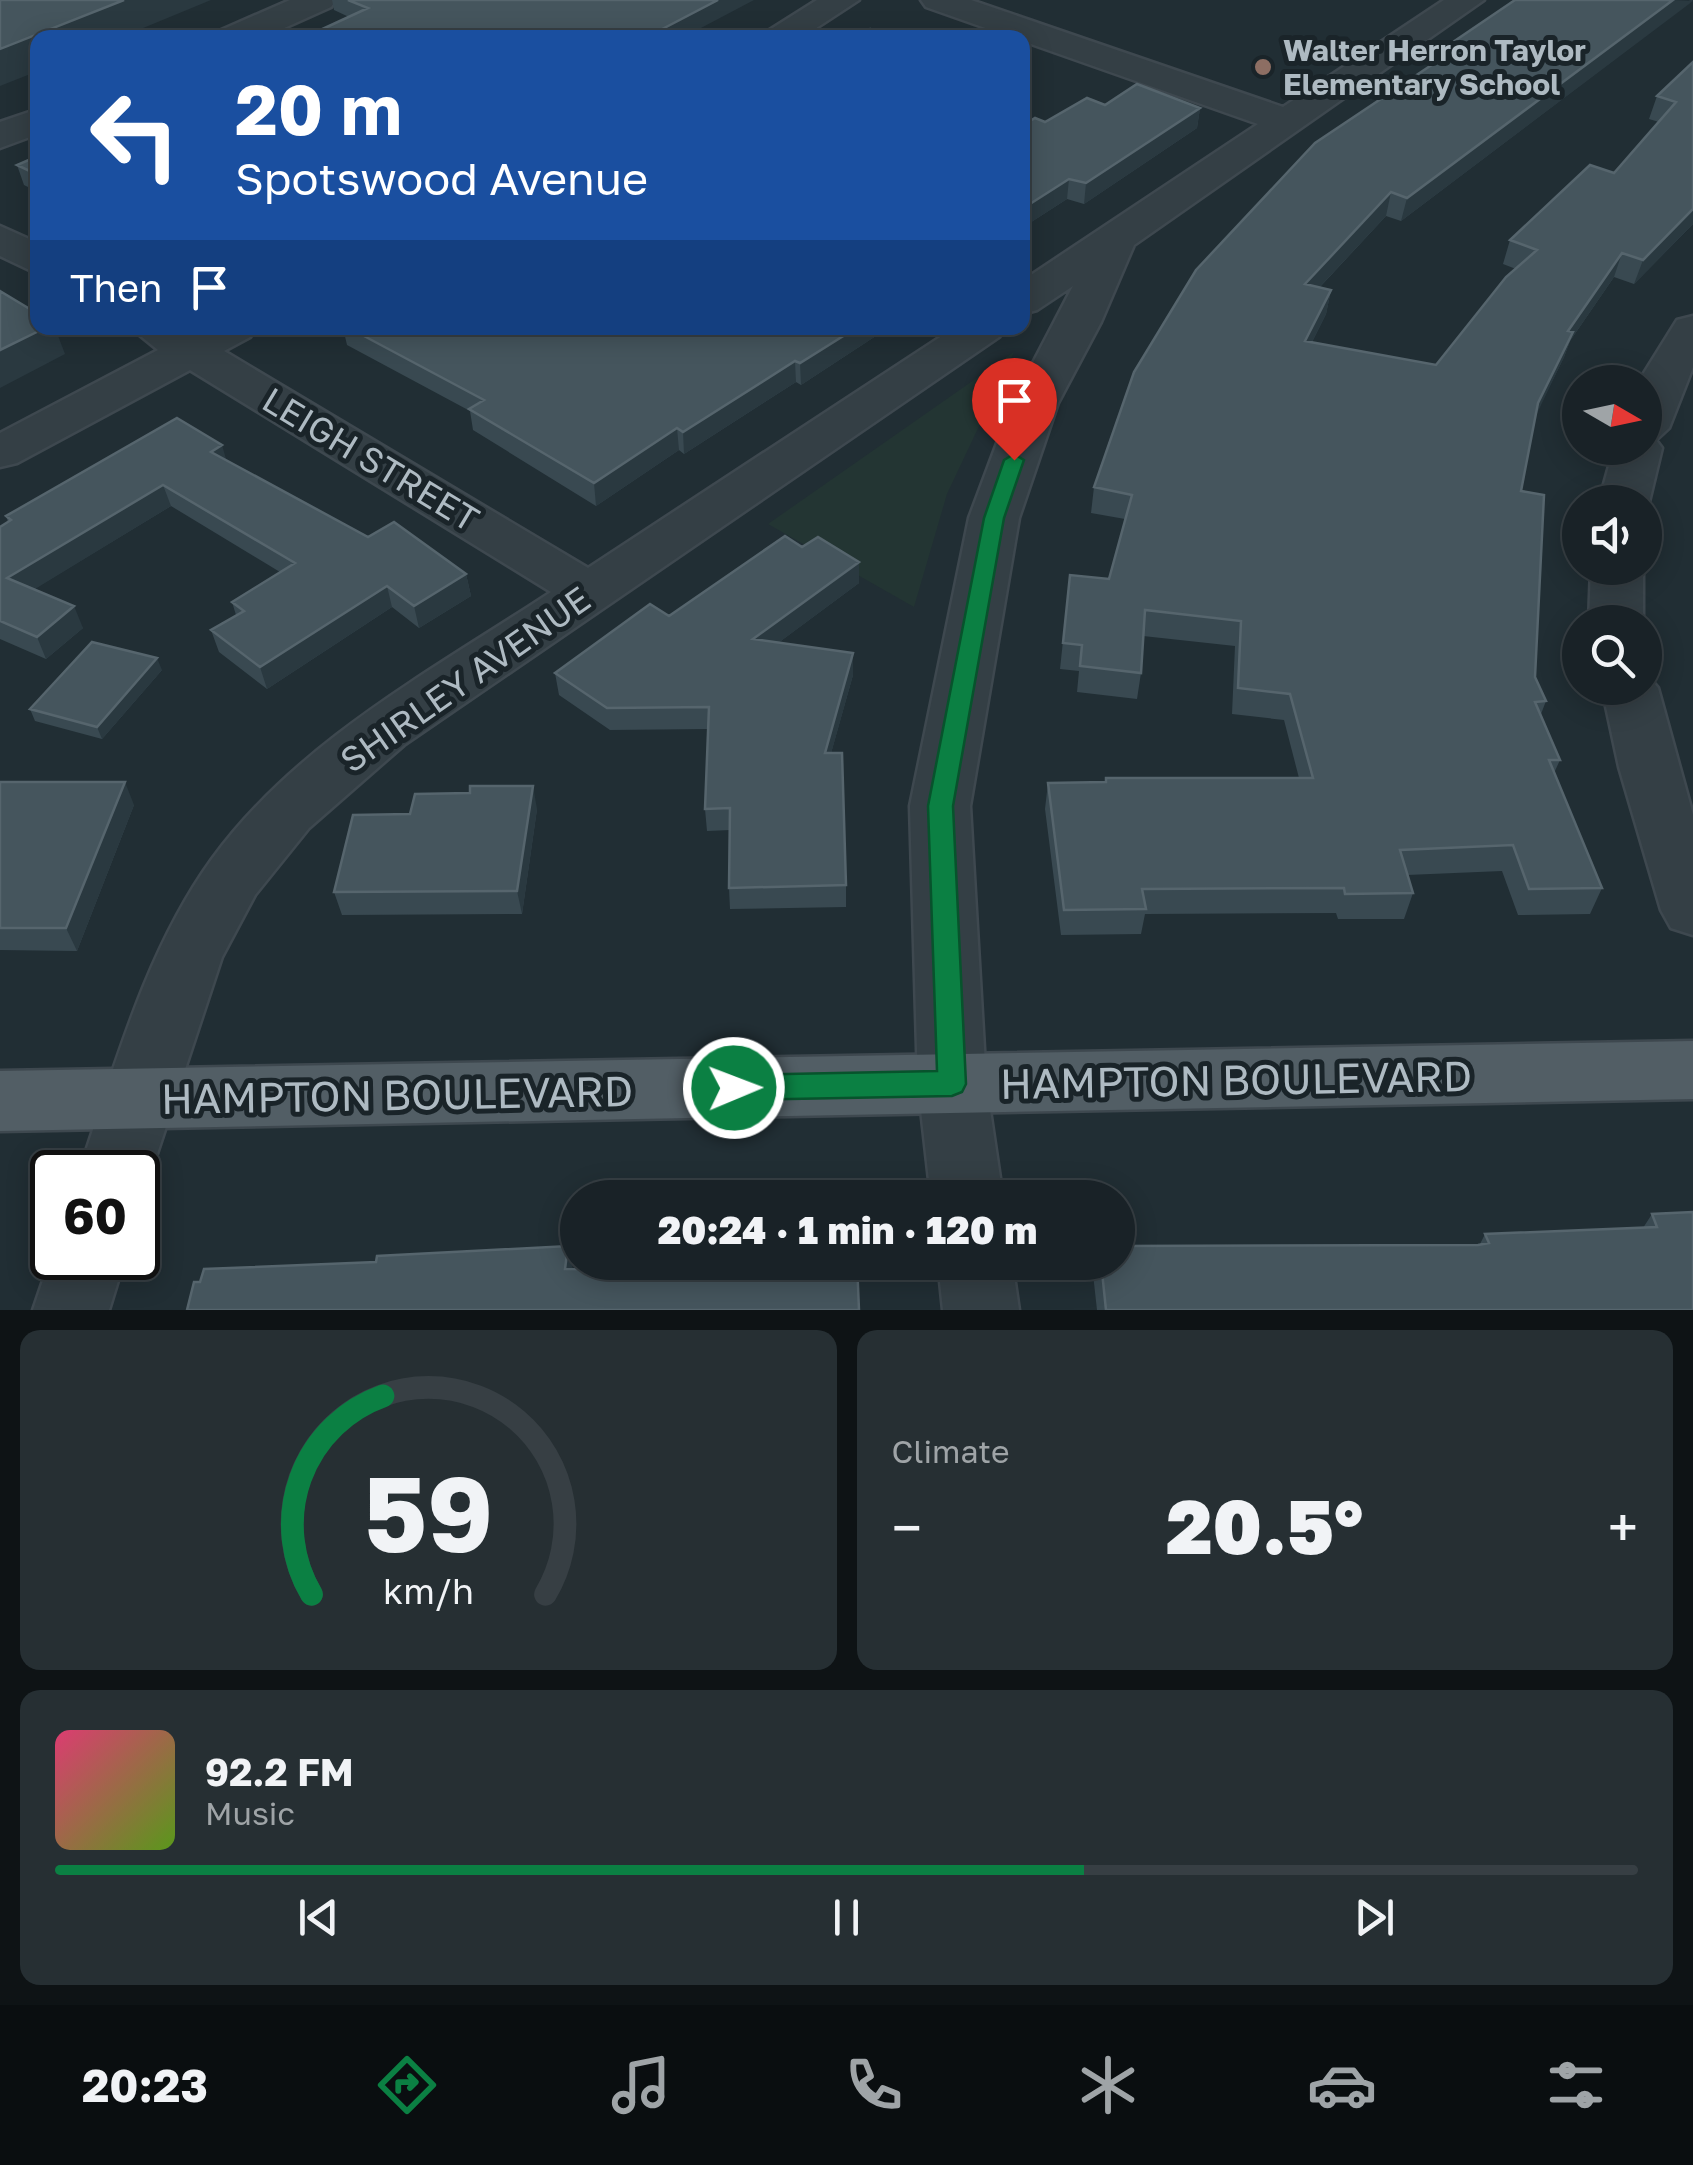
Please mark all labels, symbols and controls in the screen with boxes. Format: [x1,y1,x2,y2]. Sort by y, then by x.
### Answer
place label: Walter Herron Taylor Elementary School [1283,32,1586,102]
marker: Walter Herron Taylor Elementary School [1252,56,1274,78]
text: 20 m [235,66,402,150]
icon: left [70,70,200,200]
text: Spotswood Avenue [235,151,648,205]
icon: arrive [182,260,237,315]
text: Then [70,265,162,310]
pin [972,358,1057,461]
north arrow [1562,365,1662,465]
map controls [1562,365,1662,705]
icon: arrive [987,373,1042,428]
street label: LEIGH STREET [255,378,487,540]
button: sound [1562,485,1662,585]
street label: SHIRLEY AVENUE [332,577,598,781]
button: search [1562,605,1662,705]
position arrow [682,1036,786,1140]
street label: HAMPTON BOULEVARD [1000,1050,1472,1108]
street label: HAMPTON BOULEVARD [161,1065,633,1123]
speed limit sign: 60 [30,1150,160,1280]
text: 20:24 · 1 min · 120 m [658,1207,1037,1252]
text: Climate [892,1432,1010,1470]
text: 59 [364,1450,493,1575]
text: 20.5° [1166,1480,1363,1571]
text: − [892,1494,922,1560]
text: + [1608,1494,1638,1560]
text: km/h [383,1569,474,1612]
text: 92.2 FM [205,1749,354,1794]
text: Music [205,1794,295,1832]
icon: previous [291,1890,346,1945]
icon: pause [819,1890,874,1945]
icon: next [1347,1890,1402,1945]
icon: directions [372,2050,442,2120]
icon: music [606,2050,676,2120]
icon: phone [839,2050,909,2120]
icon: climate [1073,2050,1143,2120]
icon: car [1307,2050,1377,2120]
icon: filters [1541,2050,1611,2120]
text: 20:23 [82,2058,208,2112]

